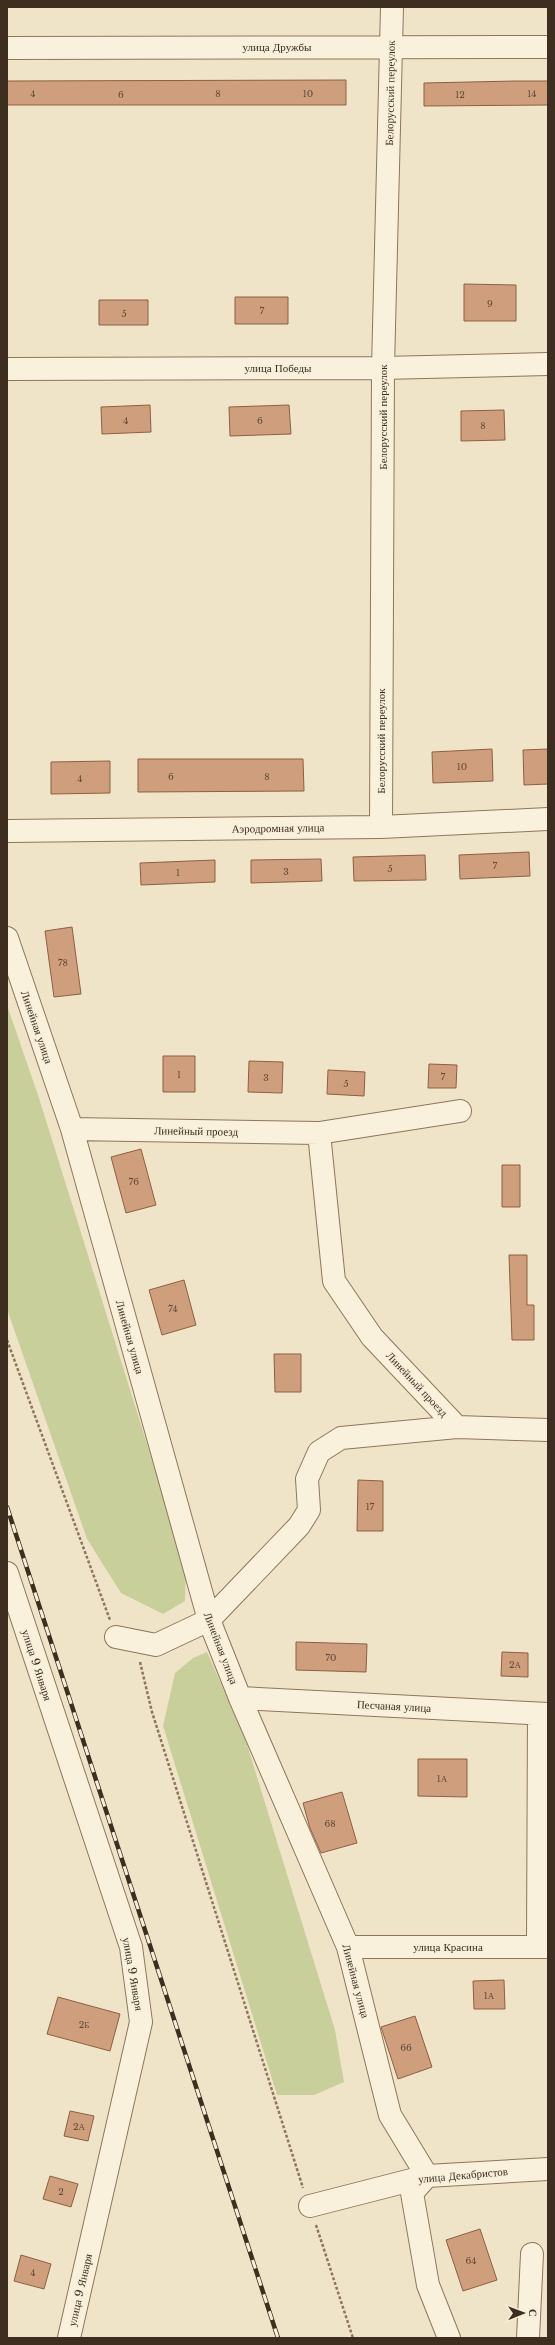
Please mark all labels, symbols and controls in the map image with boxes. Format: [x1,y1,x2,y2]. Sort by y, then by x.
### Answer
street label: улица Дружбы [243,40,312,54]
street label: Белорусский переулок [382,40,398,146]
house number: 4 [30,88,36,99]
house number: 8 [215,88,221,99]
house number: 10 [303,88,313,99]
house number: 14 [527,88,537,99]
house number: 6 [118,89,124,100]
house number: 12 [455,89,465,100]
house number: 9 [487,298,493,309]
house number: 7 [260,305,265,316]
house number: 5 [121,308,127,319]
street label: улица Победы [245,361,312,375]
street label: Белорусский переулок [376,364,390,470]
house number: 4 [123,415,129,426]
house number: 6 [257,415,263,426]
house number: 8 [480,420,486,431]
street label: Белорусский переулок [374,688,388,794]
house number: 10 [457,761,467,772]
house number: 6 [168,771,174,782]
house number: 8 [264,771,270,782]
house number: 4 [77,773,83,784]
street label: Аэродромная улица [231,820,325,836]
house number: 7 [493,860,498,871]
house number: 5 [387,863,393,874]
house number: 3 [283,866,289,877]
house number: 1 [176,867,180,878]
house number: 78 [58,957,68,968]
street label: Линейная улица [18,989,56,1065]
house number: 1 [177,1069,181,1080]
house number: 7 [441,1071,446,1082]
house number: 3 [263,1072,269,1083]
house number: 5 [343,1078,349,1089]
street label: Линейный проезд [154,1123,239,1139]
house number: 76 [129,1176,139,1187]
street label: Линейная улица [113,1298,147,1376]
house number: 74 [168,1303,178,1314]
street label: Линейный проезд [383,1348,451,1420]
house number: 17 [366,1501,375,1512]
street label: Линейная улица [201,1610,241,1686]
street label: улица 9 Января [19,1628,55,1702]
house number: 70 [326,1652,336,1663]
house number: 2А [509,1659,522,1670]
street label: Песчаная улица [357,1697,432,1715]
house number: 1А [437,1773,448,1784]
house number: 68 [324,1818,336,1829]
street label: улица 9 Января [120,1936,146,2012]
street label: улица Красина [413,1940,483,1954]
street label: Линейная улица [339,1942,373,2020]
house number: 1А [484,1990,495,2001]
house number: 2Б [79,2019,89,2030]
house number: 66 [400,2042,412,2053]
house number: 2А [73,2121,86,2132]
street label: улица Декабристов [417,2164,509,2186]
house number: 2 [58,2186,64,2197]
street label: улица 9 Января [65,2252,95,2328]
house number: 64 [465,2255,477,2266]
house number: 4 [30,2267,36,2278]
north arrow [503,2293,543,2333]
text: С [526,2309,540,2317]

